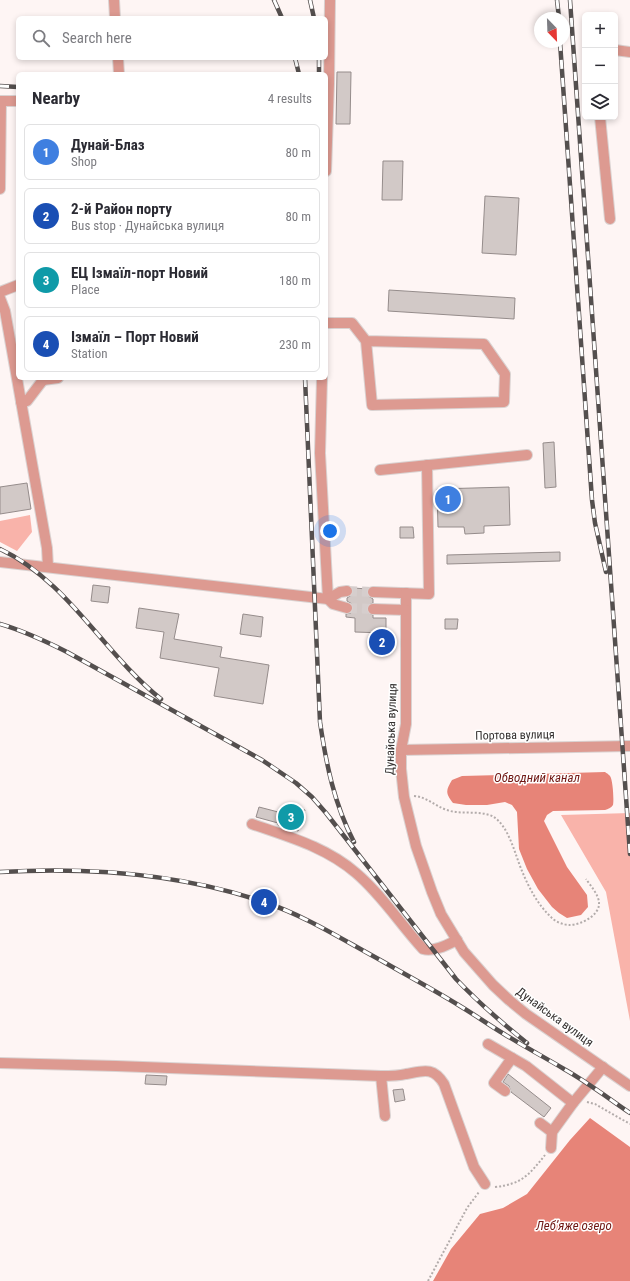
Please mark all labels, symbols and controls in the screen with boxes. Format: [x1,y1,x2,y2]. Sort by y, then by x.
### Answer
north arrow [534,12,570,48]
map controls [582,12,618,120]
button: + [582,12,618,48]
search box [16,16,328,60]
icon: search [30,27,52,49]
text: Search here [62,29,132,47]
button: − [582,48,618,84]
button: layers [582,84,618,120]
text: Nearby [32,88,80,108]
text: 4 results [268,91,312,106]
text: Дунай-Блаз [71,136,145,154]
text: 1 [43,145,49,160]
text: 80 m [285,145,311,160]
text: Shop [71,154,97,169]
text: 2-й Район порту [71,200,172,218]
text: 2 [43,209,49,224]
text: 80 m [285,209,311,224]
text: Bus stop · Дунайська вулиця [71,218,224,233]
text: ЕЦ Ізмаїл-порт Новий [71,264,208,282]
text: 3 [43,273,49,288]
text: 180 m [279,273,311,288]
text: Place [71,282,100,297]
text: Ізмаїл – Порт Новий [71,328,199,346]
text: 4 [43,337,49,352]
text: 230 m [279,337,311,352]
text: Station [71,346,107,361]
pin: 1 [435,484,461,514]
your location [320,521,340,541]
pin: 2 [369,627,395,657]
street label: Дунайська вулиця [382,683,400,775]
street label: Портова вулиця [475,727,555,743]
water label: Обводний канал [494,770,581,785]
pin: 3 [278,802,304,832]
pin: 4 [251,887,277,917]
street label: Дунайська вулиця [514,984,596,1050]
water label: Леб’яже озеро [535,1218,612,1233]

